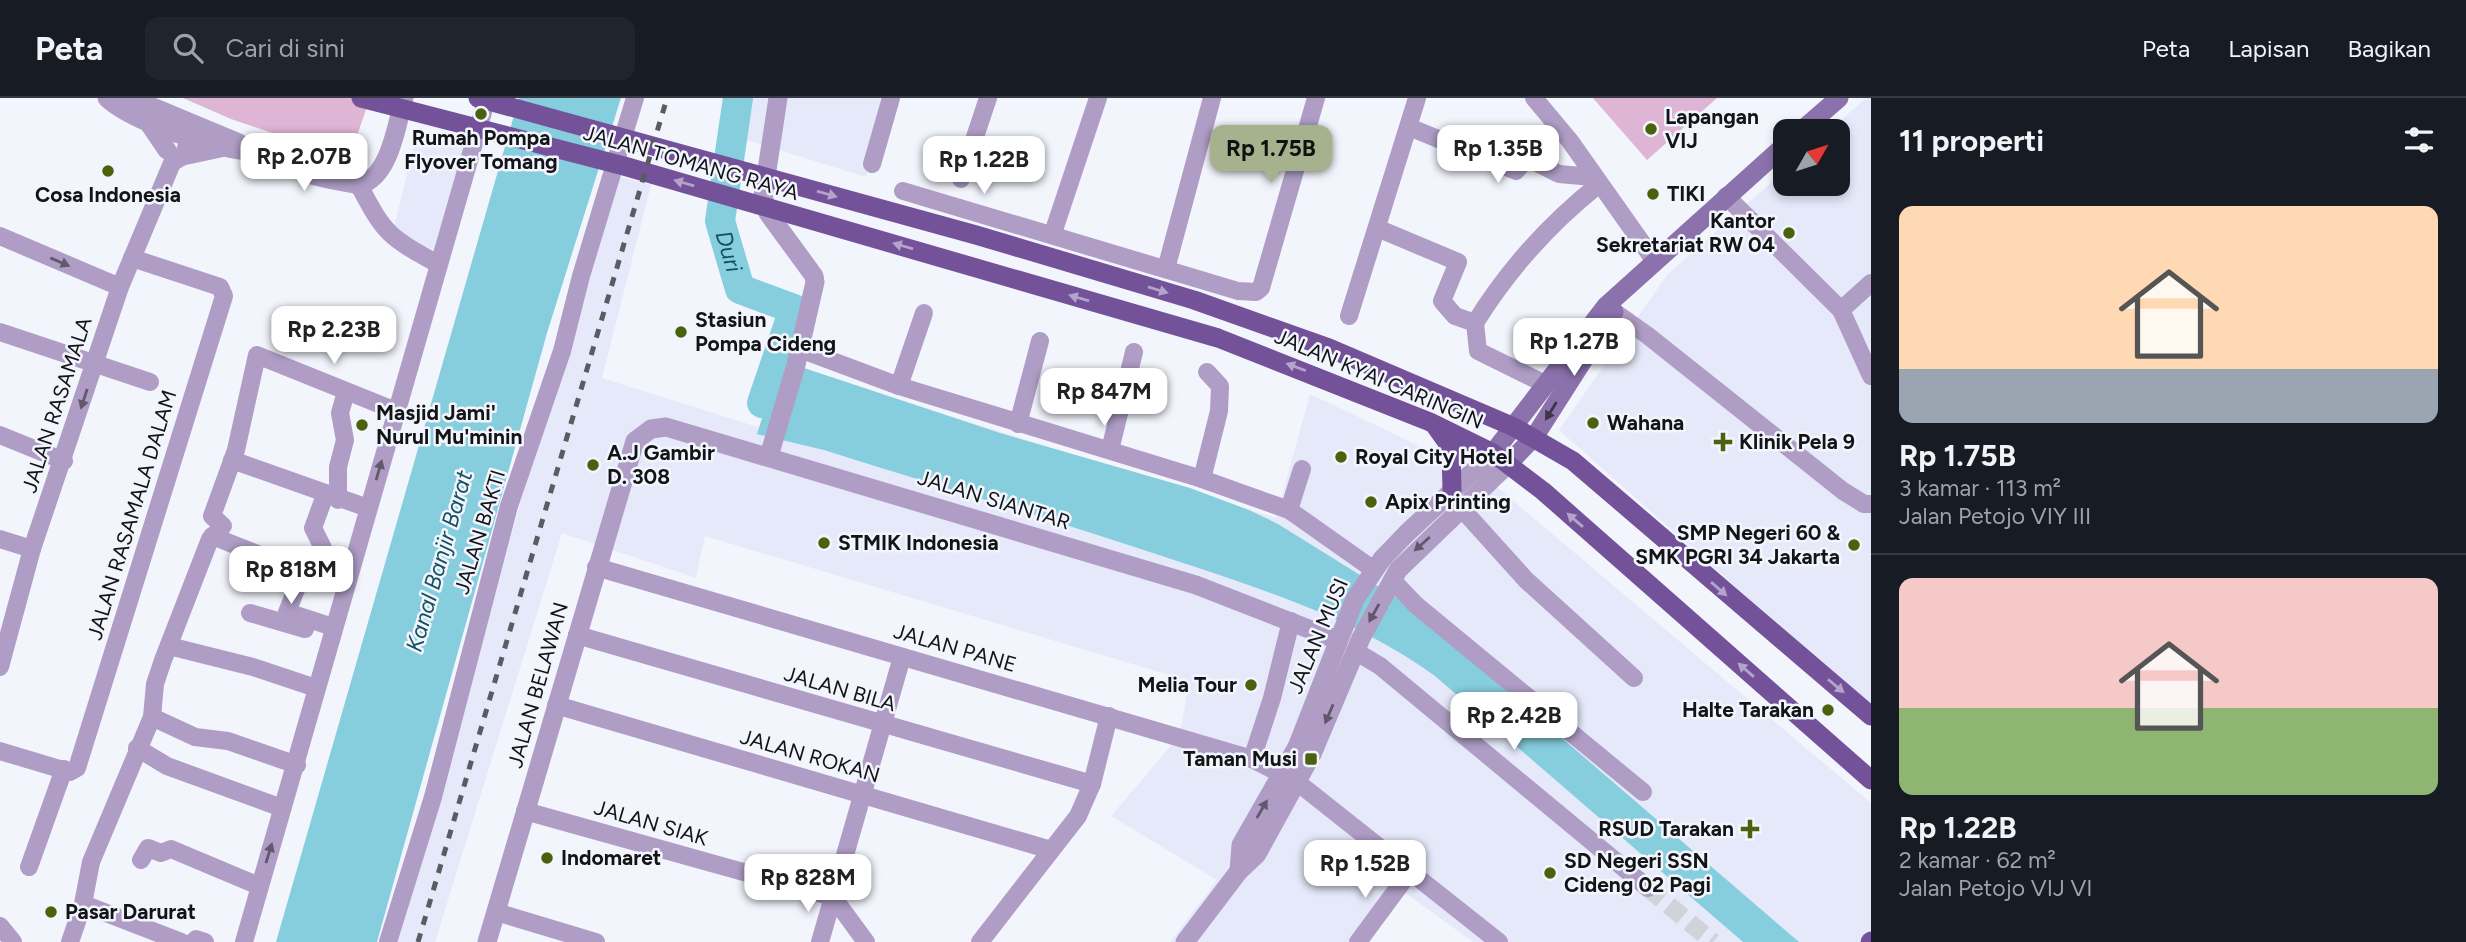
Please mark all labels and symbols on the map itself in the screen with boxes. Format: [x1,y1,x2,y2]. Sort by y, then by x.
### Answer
place label: Lapangan VIJ [1665,104,1759,153]
marker: Rumah Pompa Flyover Tomang [473,106,489,122]
north arrow [1773,119,1850,196]
street label: JALAN TOMANG RAYA [581,120,802,205]
marker: Lapangan VIJ [1643,121,1659,137]
place label: Rumah Pompa Flyover Tomang [404,125,558,174]
pin: Rp 1.75B [1199,126,1343,185]
pin: Rp 1.35B [1426,126,1570,185]
pin: Rp 2.07B [232,134,376,193]
pin: Rp 1.22B [912,136,1056,196]
marker: Cosa Indonesia [100,163,116,179]
one-way arrow [673,178,694,188]
place label: TIKI [1667,181,1705,206]
place label: Cosa Indonesia [35,182,181,207]
marker: TIKI [1645,186,1661,202]
one-way arrow [817,189,838,199]
place label: Kantor Sekretariat RW 04 [1596,208,1775,257]
marker: Kantor Sekretariat RW 04 [1781,225,1797,241]
water label: Duri [710,227,748,276]
one-way arrow [892,241,913,251]
one-way arrow [50,256,71,267]
one-way arrow [1148,285,1169,295]
one-way arrow [1068,292,1089,302]
pin: Rp 2.23B [262,306,406,366]
place label: Stasiun Pompa Cideng [695,307,836,356]
street label: JALAN RASAMALA [16,314,97,496]
pin: Rp 1.27B [1502,318,1646,378]
street label: JALAN KYAI CARINGIN [1271,323,1487,434]
marker: Stasiun Pompa Cideng [673,324,689,340]
one-way arrow [1285,361,1306,372]
pin: Rp 847M [1039,368,1169,428]
street label: JALAN RASAMALA DALAM [82,387,181,643]
one-way arrow [78,389,89,410]
place label: Masjid Jami' Nurul Mu'minin [376,400,522,449]
one-way arrow [1544,402,1557,421]
place label: Wahana [1607,410,1684,435]
marker: Wahana [1585,415,1601,431]
marker: Masjid Jami' Nurul Mu'minin [354,417,370,433]
place label: Klinik Pela 9 [1739,429,1855,454]
marker: Klinik Pela 9 [1713,432,1733,452]
place label: A.J Gambir D. 308 [607,440,715,489]
place label: Royal City Hotel [1355,444,1513,469]
marker: Royal City Hotel [1333,449,1349,465]
marker: A.J Gambir D. 308 [585,457,601,473]
one-way arrow [375,459,385,480]
street label: JALAN SIANTAR [915,464,1073,535]
water label: Kanal Banjir Barat [400,467,478,655]
street label: JALAN BAKTI [449,467,510,597]
place label: Apix Printing [1385,489,1511,514]
marker: Apix Printing [1363,494,1379,510]
one-way arrow [1567,513,1584,528]
place label: SMP Negeri 60 & SMK PGRI 34 Jakarta [1635,520,1840,569]
place label: STMIK Indonesia [838,530,999,555]
marker: STMIK Indonesia [816,535,832,551]
one-way arrow [1413,536,1431,552]
marker: SMP Negeri 60 & SMK PGRI 34 Jakarta [1846,537,1862,553]
pin: Rp 818M [226,546,356,606]
street label: JALAN MUSI [1282,574,1353,697]
one-way arrow [1711,581,1728,596]
street label: JALAN BELAWAN [502,599,573,771]
one-way arrow [1368,604,1380,623]
street label: JALAN PANE [891,618,1019,677]
street label: JALAN BILA [781,661,899,716]
one-way arrow [1737,662,1755,678]
place label: Melia Tour [1138,672,1237,697]
marker: Melia Tour [1243,677,1259,693]
one-way arrow [1828,678,1845,693]
pin: Rp 2.42B [1442,692,1586,752]
place label: Halte Tarakan [1682,697,1814,722]
marker: Halte Tarakan [1820,702,1836,718]
one-way arrow [1323,704,1334,725]
street label: JALAN ROKAN [737,724,883,787]
place label: Taman Musi [1183,746,1297,771]
marker: Taman Musi [1303,751,1319,767]
street label: JALAN SIAK [591,794,711,851]
one-way arrow [1256,799,1268,818]
place label: RSUD Tarakan [1598,816,1734,841]
marker: RSUD Tarakan [1740,819,1760,839]
pin: Rp 1.52B [1293,840,1437,900]
one-way arrow [265,842,275,863]
place label: Indomaret [561,845,661,870]
place label: SD Negeri SSN Cideng 02 Pagi [1564,848,1711,897]
marker: Indomaret [539,850,555,866]
pin: Rp 828M [743,854,873,914]
marker: SD Negeri SSN Cideng 02 Pagi [1542,865,1558,881]
place label: Pasar Darurat [65,899,196,924]
marker: Pasar Darurat [43,904,59,920]

